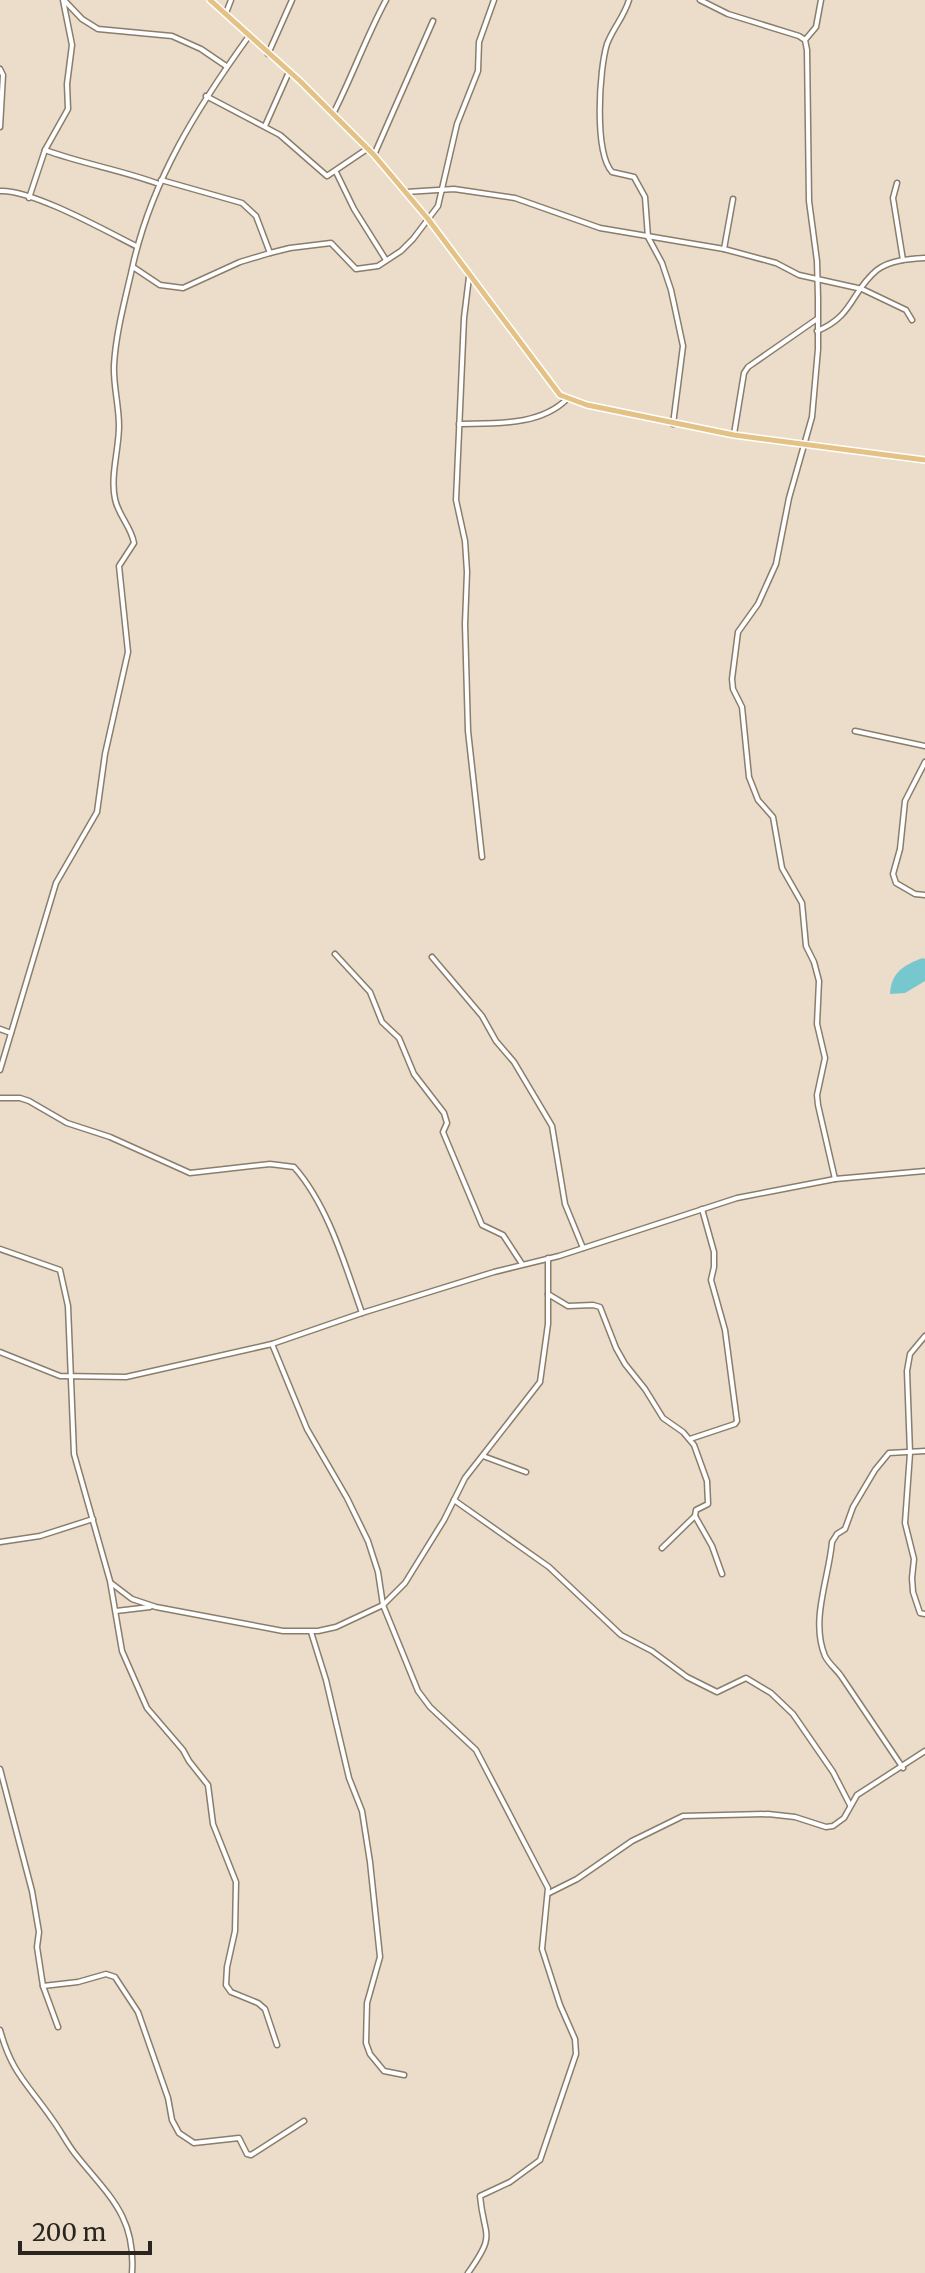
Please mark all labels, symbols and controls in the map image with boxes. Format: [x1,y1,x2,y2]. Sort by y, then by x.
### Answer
scale bar [20,2205,150,2255]
text: 200 m [32,2217,107,2248]

